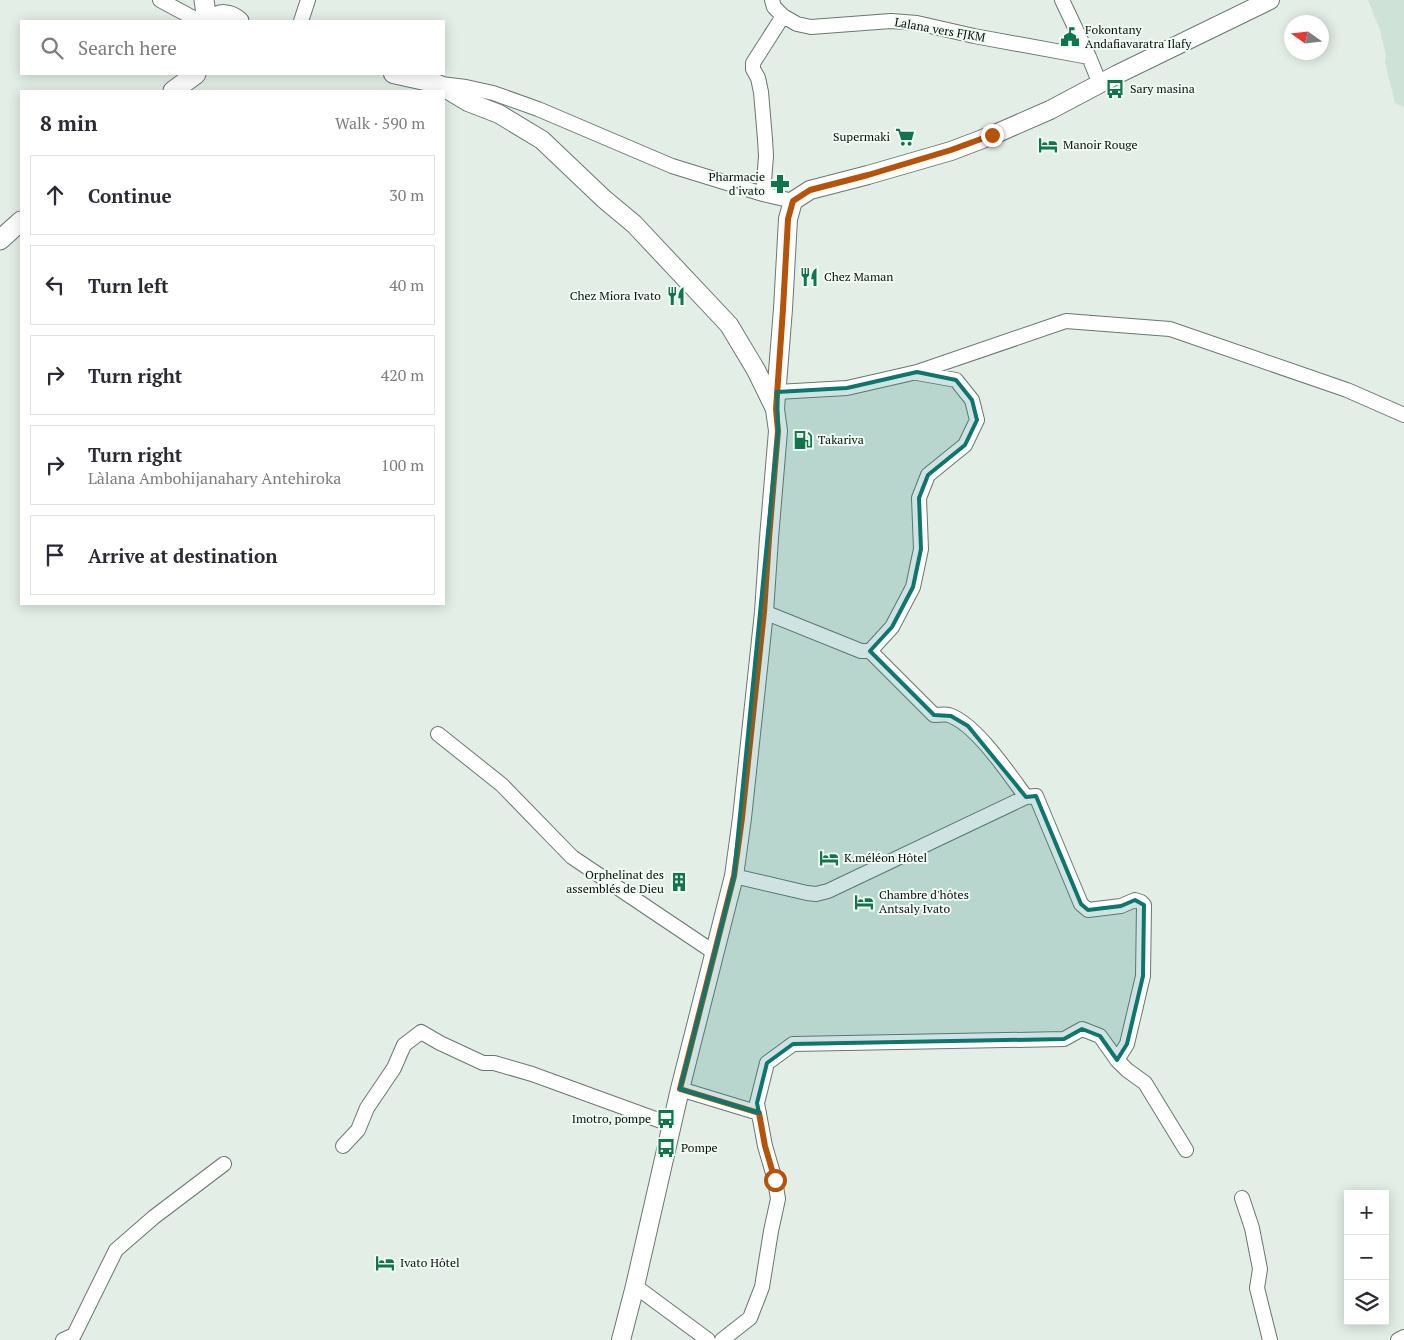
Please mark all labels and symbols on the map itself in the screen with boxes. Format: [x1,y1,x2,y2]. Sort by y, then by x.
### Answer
street label: Lalana vers FJKM [894,14,987,45]
north arrow [1284,15,1329,60]
place label: Fokontany Andafiavaratra Ilafy [1085,22,1192,51]
public building icon: Fokontany Andafiavaratra Ilafy [1059,26,1081,48]
bus stop icon: Sary masina [1104,78,1126,100]
place label: Sary masina [1130,81,1195,96]
route end [981,124,1004,147]
supermarket icon: Supermaki [894,126,916,148]
place label: Supermaki [833,129,890,144]
hotel icon: Manoir Rouge [1037,134,1059,156]
place label: Manoir Rouge [1063,137,1138,152]
place label: Pharmacie d'ivato [708,169,765,198]
pharmacy icon: Pharmacie d'ivato [769,173,791,195]
restaurant icon: Chez Maman [798,266,820,288]
place label: Chez Maman [824,269,893,284]
restaurant icon: Chez Miora Ivato [665,285,687,307]
place label: Chez Miora Ivato [570,288,661,303]
fuel station icon: Takariva [792,429,814,451]
place label: Takariva [818,432,864,447]
hotel icon: K.méléon Hôtel [818,847,840,869]
place label: K.méléon Hôtel [844,850,928,865]
place label: Orphelinat des assemblés de Dieu [566,867,664,896]
building icon: Orphelinat des assemblés de Dieu [668,871,690,893]
place label: Chambre d'hôtes Antsaly Ivato [879,887,969,916]
hotel icon: Chambre d'hôtes Antsaly Ivato [853,891,875,913]
bus stop icon: Imotro, pompe [655,1108,677,1130]
place label: Imotro, pompe [572,1111,651,1126]
bus stop icon: Pompe [655,1137,677,1159]
place label: Pompe [681,1140,718,1155]
route start [764,1169,787,1192]
hotel icon: Ivato Hôtel [374,1252,396,1274]
place label: Ivato Hôtel [400,1255,460,1270]

